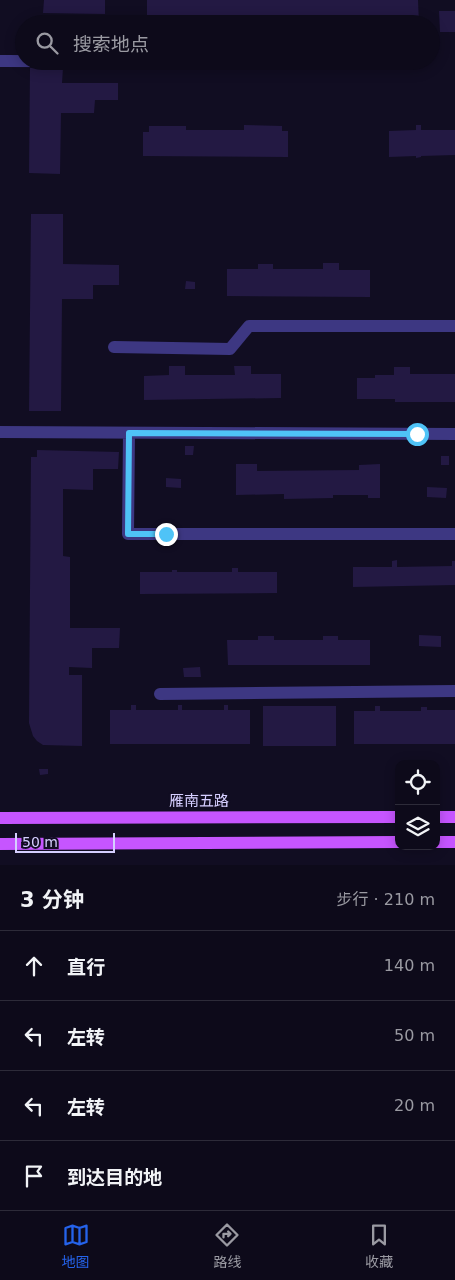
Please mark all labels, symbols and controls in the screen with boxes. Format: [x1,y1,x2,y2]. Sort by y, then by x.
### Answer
search box [15,15,440,70]
icon: search [33,29,61,57]
text: 搜索地点 [73,33,149,55]
route start [406,423,429,446]
route end [155,523,178,546]
map controls [395,760,440,850]
button: locate [395,760,440,805]
street label: 雁南五路 [169,792,229,810]
button: layers [395,805,440,850]
scale bar [15,830,115,853]
text: 50 m [22,834,58,850]
text: 3 分钟 [20,888,84,912]
text: 步行 · 210 m [337,890,435,909]
icon: ahead [20,952,48,980]
text: 直行 [67,956,105,978]
text: 140 m [384,956,435,975]
icon: left [20,1022,48,1050]
text: 左转 [67,1026,105,1048]
text: 50 m [394,1026,435,1045]
icon: left [20,1092,48,1120]
text: 左转 [67,1096,105,1118]
text: 20 m [394,1096,435,1115]
icon: arrive [20,1162,48,1190]
text: 到达目的地 [67,1166,162,1188]
tab: 地图 [62,1221,90,1271]
tab: 路线 [213,1221,241,1271]
tab: 收藏 [365,1221,393,1271]

